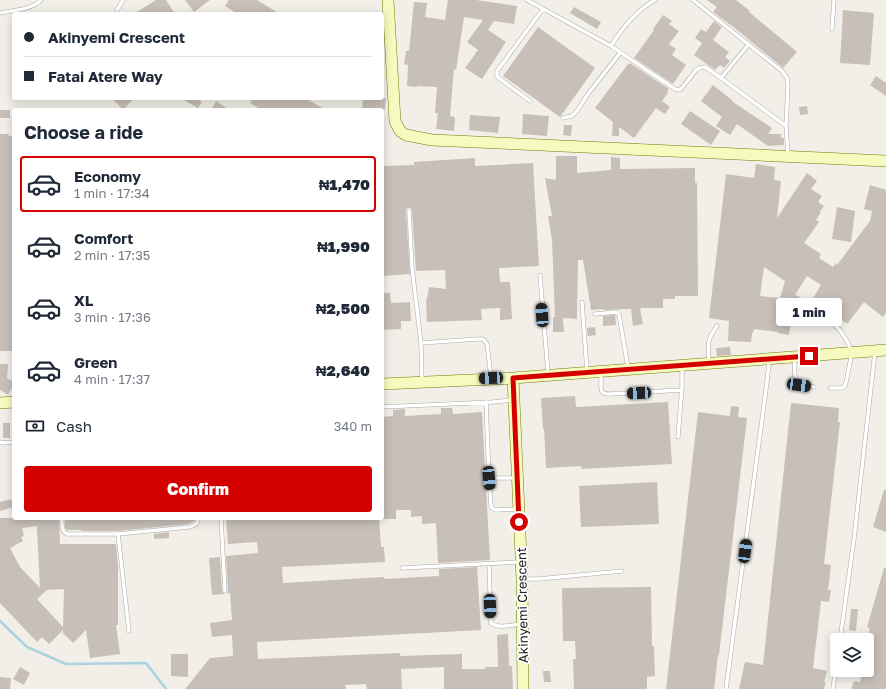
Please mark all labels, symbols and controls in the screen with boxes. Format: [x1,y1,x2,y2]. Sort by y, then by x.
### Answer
text: Akinyemi Crescent [48,28,185,46]
text: Fatai Atere Way [48,67,163,85]
text: Choose a ride [24,121,143,143]
icon: car [26,166,62,202]
text: Economy [74,167,141,185]
text: ₦1,470 [319,175,370,193]
text: 1 min · 17:34 [74,185,150,201]
icon: car [26,228,62,264]
text: Comfort [74,229,133,247]
text: ₦1,990 [317,237,370,255]
text: 2 min · 17:35 [74,247,150,263]
icon: car [26,290,62,326]
text: XL [74,291,93,309]
callout: 1 min [776,298,842,326]
text: ₦2,500 [316,299,370,317]
car [535,303,549,327]
text: 1 min [792,304,826,320]
text: 3 min · 17:36 [74,309,151,325]
route end [800,347,818,365]
icon: car [26,352,62,388]
text: Green [74,353,117,371]
text: ₦2,640 [316,361,370,379]
text: 4 min · 17:37 [74,371,150,387]
car [479,371,503,385]
car [786,377,812,393]
car [627,386,651,400]
icon: cash [24,415,46,437]
text: Cash [56,417,92,435]
text: 340 m [334,418,372,434]
button: Confirm [24,466,372,512]
car [482,466,496,490]
route start [510,513,528,531]
car [737,538,753,564]
street label: Akinyemi Crescent [513,547,531,663]
car [484,594,496,618]
map controls [830,633,874,677]
button: layers [830,633,874,677]

